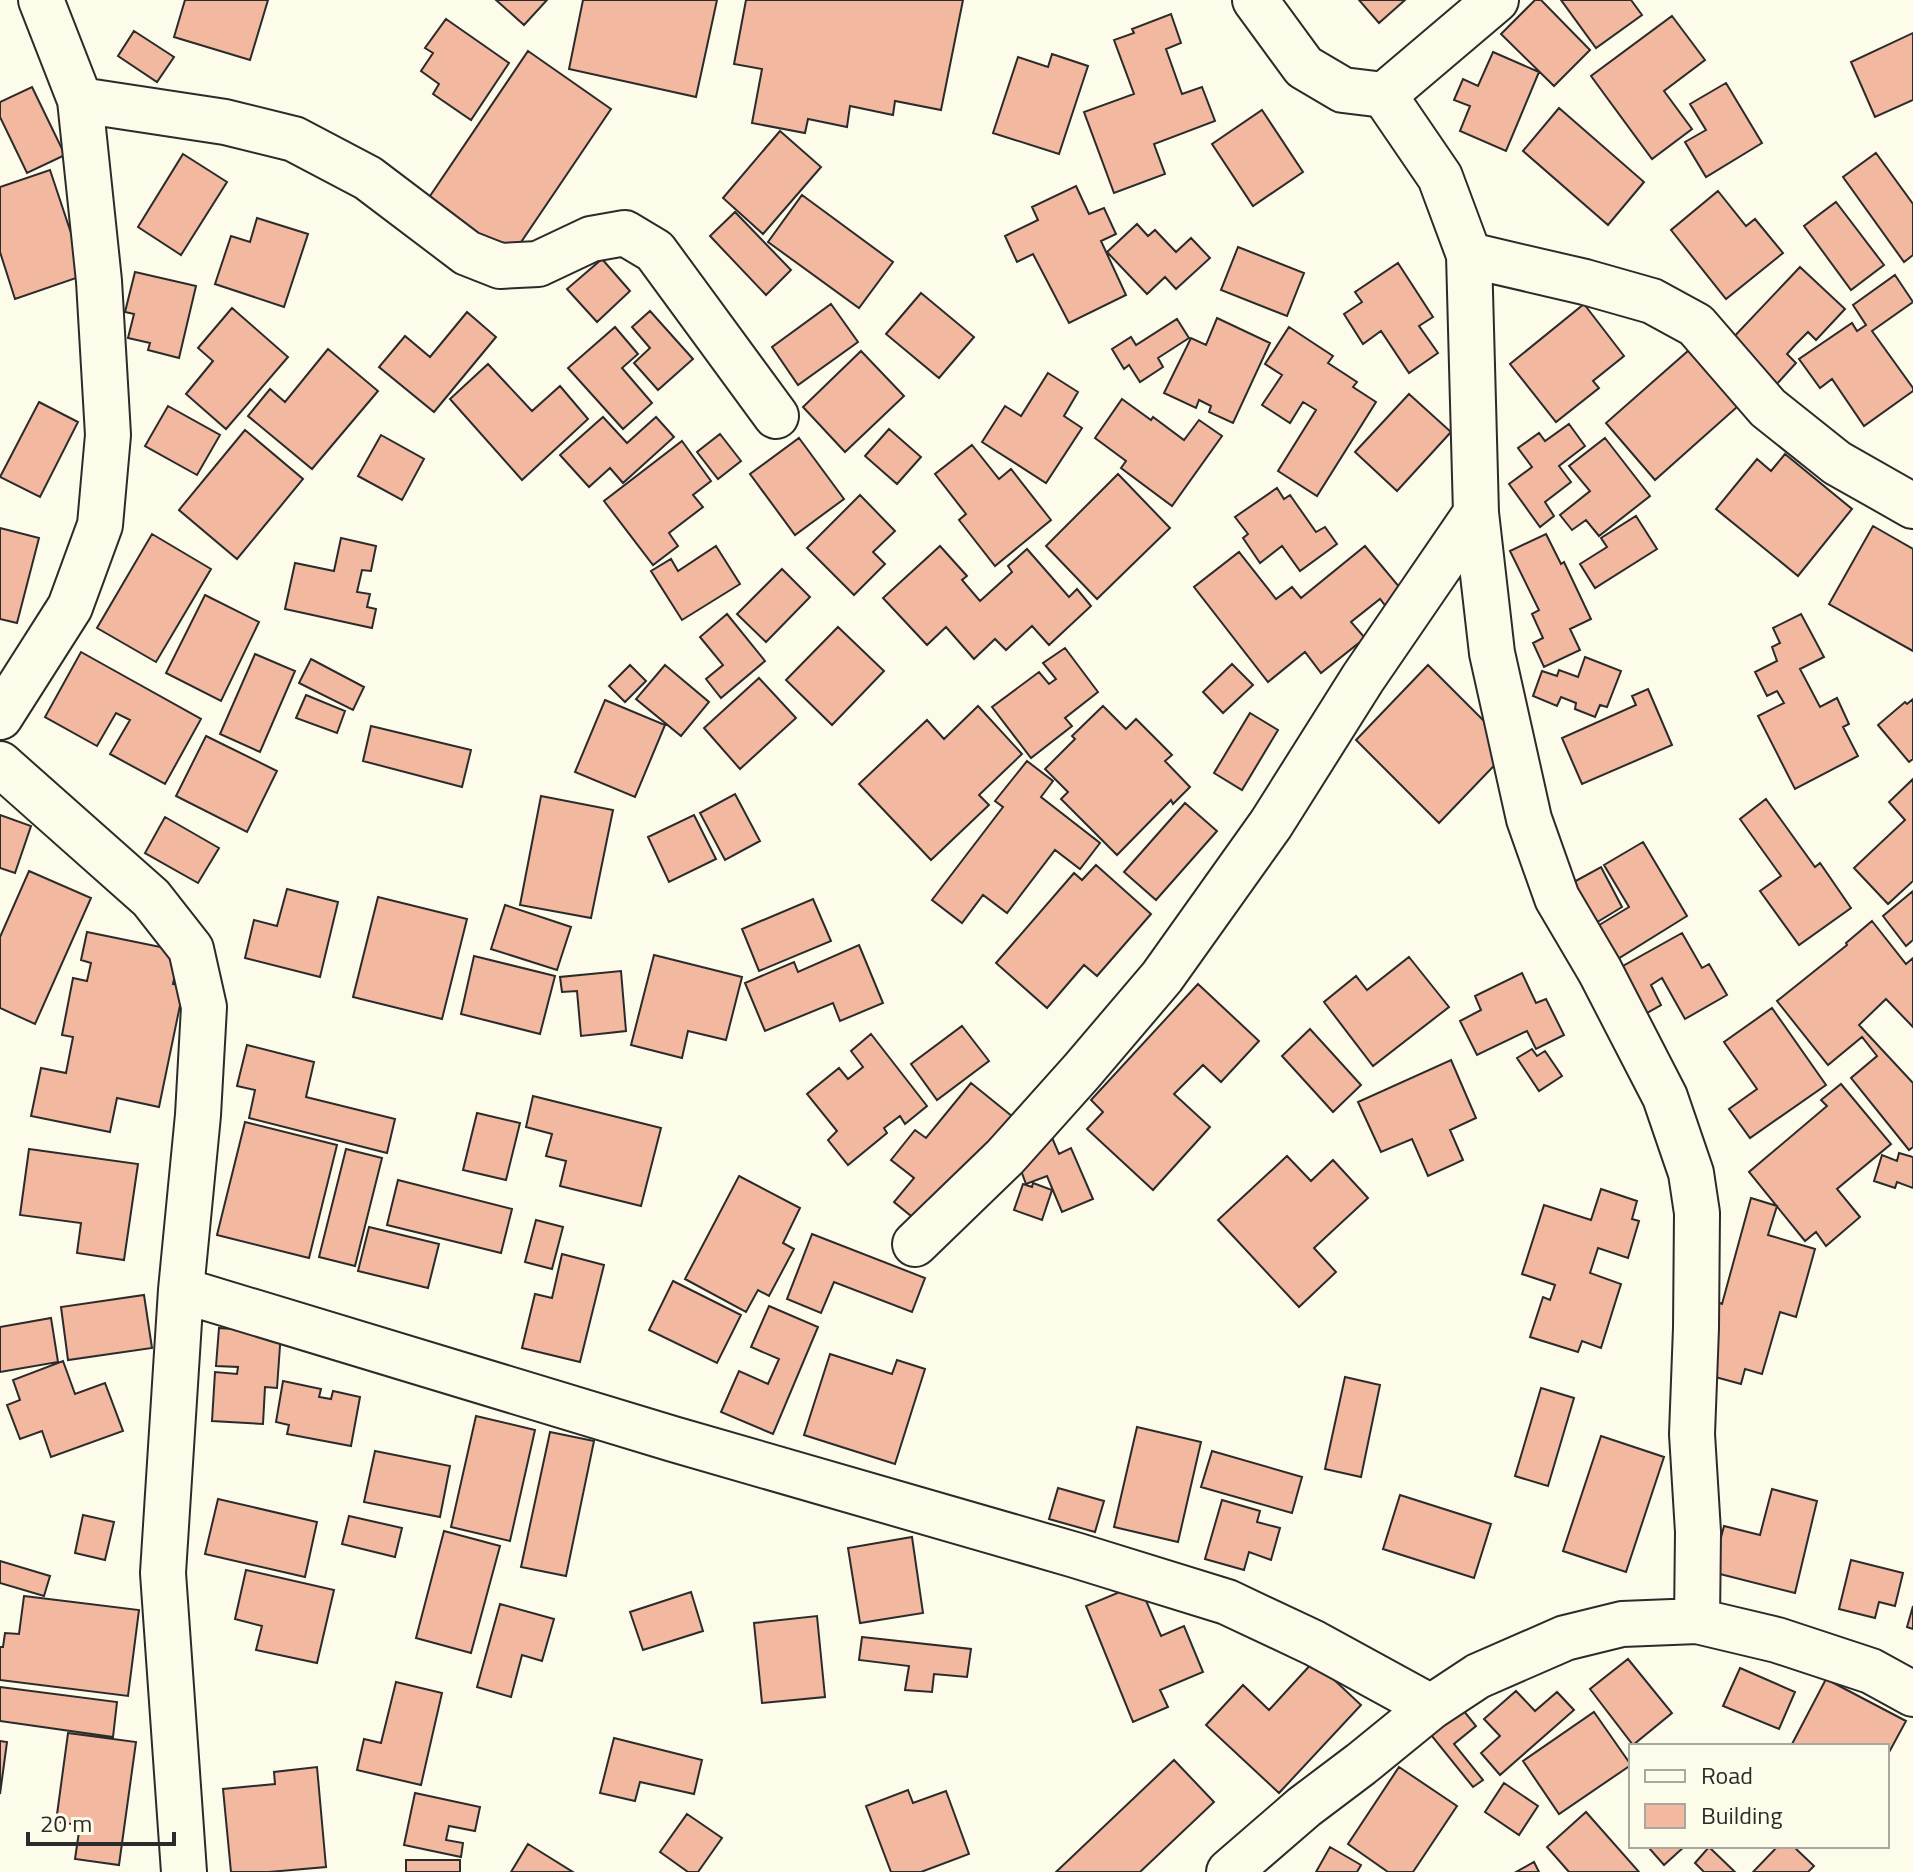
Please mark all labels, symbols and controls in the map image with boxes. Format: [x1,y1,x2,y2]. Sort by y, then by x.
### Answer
legend [1629,1744,1889,1848]
text: Road [1701,1757,1753,1793]
scale bar [28,1796,174,1846]
text: Building [1701,1797,1783,1833]
text: 20 m [40,1805,92,1841]

